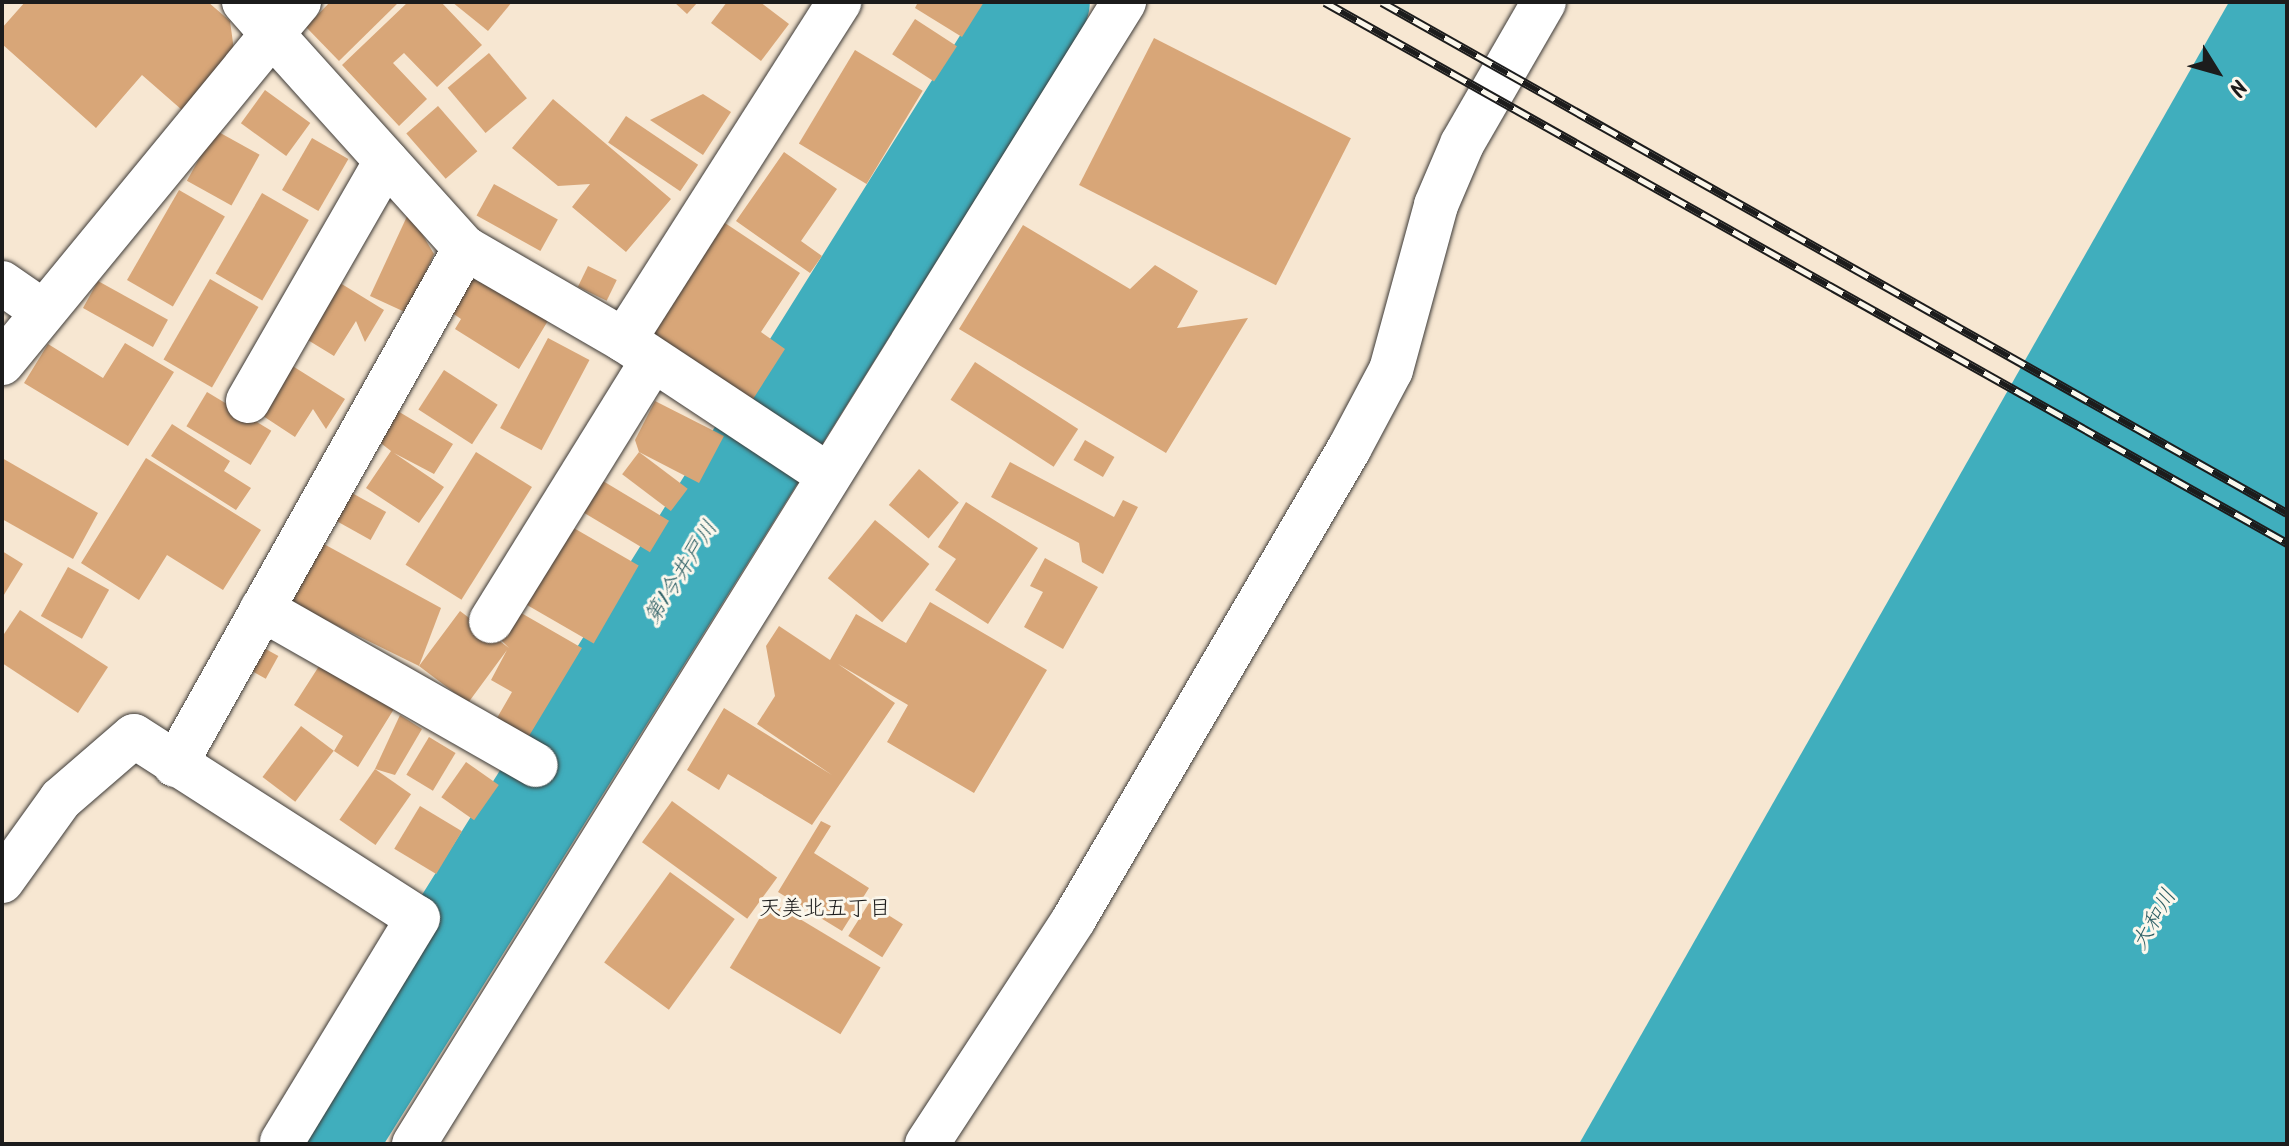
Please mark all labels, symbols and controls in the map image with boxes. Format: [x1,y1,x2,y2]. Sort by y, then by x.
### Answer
north arrow [2177,32,2257,112]
text: N [2218,71,2255,103]
water label: 第1今井戸川 [640,516,724,630]
water label: 大和川 [2127,885,2183,955]
district label: 天美北五丁目 [759,897,891,923]

